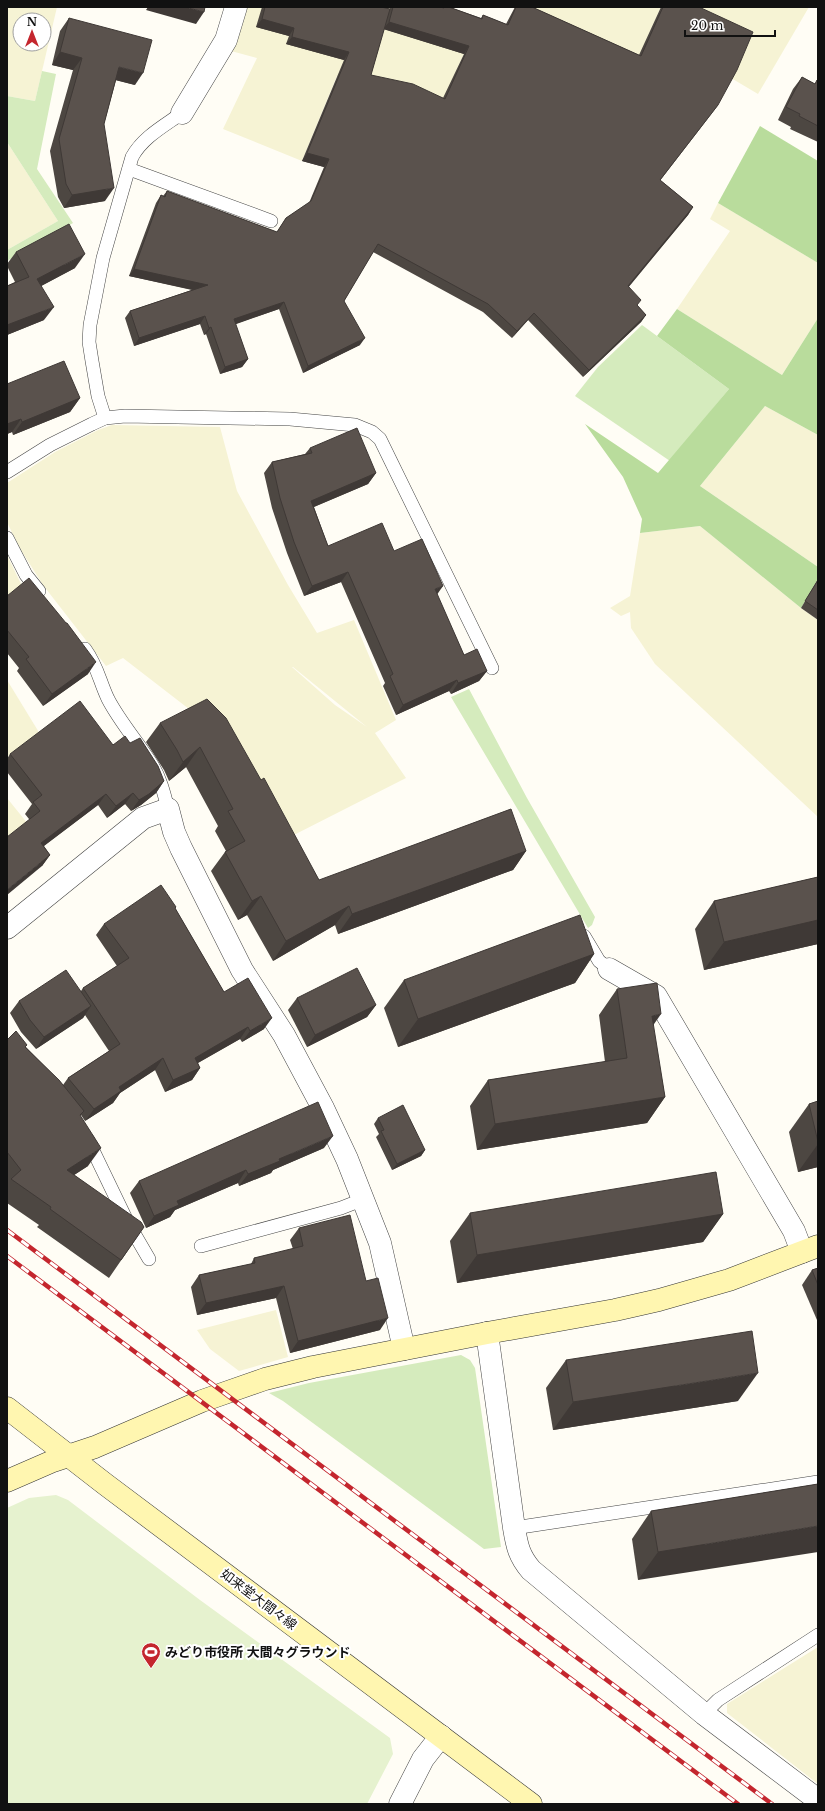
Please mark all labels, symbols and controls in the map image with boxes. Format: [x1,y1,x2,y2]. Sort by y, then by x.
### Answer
north arrow [12,12,52,52]
scale bar [685,12,775,38]
text: N [27,15,38,29]
text: 20 m [691,18,723,33]
street label: 如来堂大間々線 [217,1565,300,1634]
sports icon: みどり市役所 大間々グラウンド [140,1641,162,1669]
place label: みどり市役所 大間々グラウンド [165,1644,350,1661]

